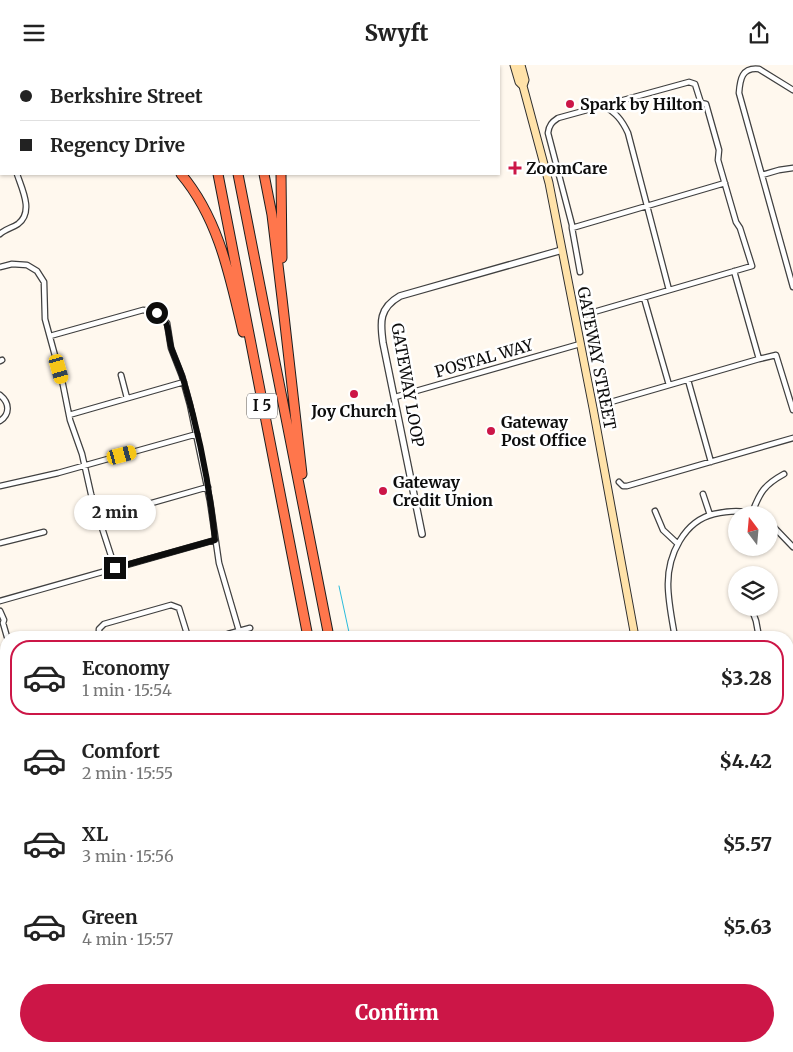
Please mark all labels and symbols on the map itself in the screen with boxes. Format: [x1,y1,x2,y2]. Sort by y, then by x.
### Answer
place label: Spark by Hilton [580,94,703,114]
marker: Spark by Hilton [564,98,576,110]
place label: ZoomCare [526,158,608,178]
marker: ZoomCare [508,161,522,175]
street label: GATEWAY STREET [573,285,621,431]
route start [146,302,168,324]
street label: GATEWAY LOOP [387,321,429,449]
street label: POSTAL WAY [432,334,536,382]
car [47,353,70,385]
marker: Joy Church [348,388,360,400]
road number: I 5 [247,393,277,419]
place label: Joy Church [310,401,397,421]
place label: Gateway Post Office [501,412,587,450]
marker: Gateway Post Office [485,425,497,437]
car [105,444,138,466]
place label: Gateway Credit Union [393,472,493,510]
marker: Gateway Credit Union [377,485,389,497]
callout: 2 min [74,495,156,531]
north arrow [728,506,778,556]
route end [104,557,126,579]

